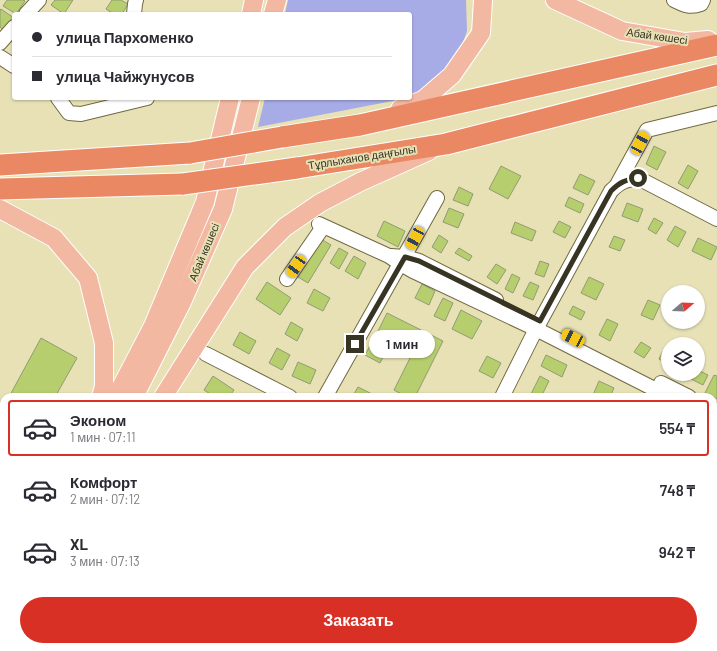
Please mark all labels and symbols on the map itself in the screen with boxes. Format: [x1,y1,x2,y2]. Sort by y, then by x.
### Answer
street label: Абай көшесі [626,25,689,46]
car [629,130,651,156]
street label: Тұрлыханов даңғылы [307,142,417,171]
route start [629,169,647,187]
street label: Абай көшесі [186,221,222,283]
car [404,225,426,251]
car [284,253,308,279]
north arrow [661,285,705,329]
car [560,327,586,349]
callout: 1 мин [369,330,435,358]
route end [346,335,364,353]

